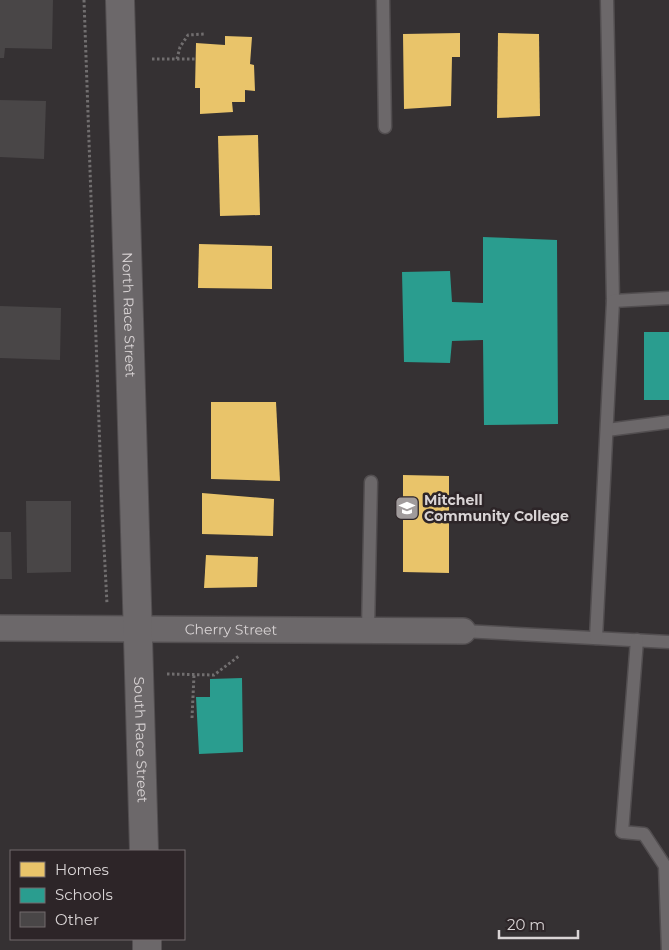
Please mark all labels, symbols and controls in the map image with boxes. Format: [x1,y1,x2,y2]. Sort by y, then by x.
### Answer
street label: North Race Street [118,252,140,378]
place label: Mitchell Community College [424,491,569,525]
school or university icon: Mitchell Community College [394,495,420,521]
street label: Cherry Street [185,620,278,639]
street label: South Race Street [130,676,152,803]
legend [10,850,185,940]
text: Homes [55,860,109,879]
text: Schools [55,885,113,904]
scale bar [499,908,578,940]
text: Other [55,910,99,929]
text: 20 m [507,915,545,934]

